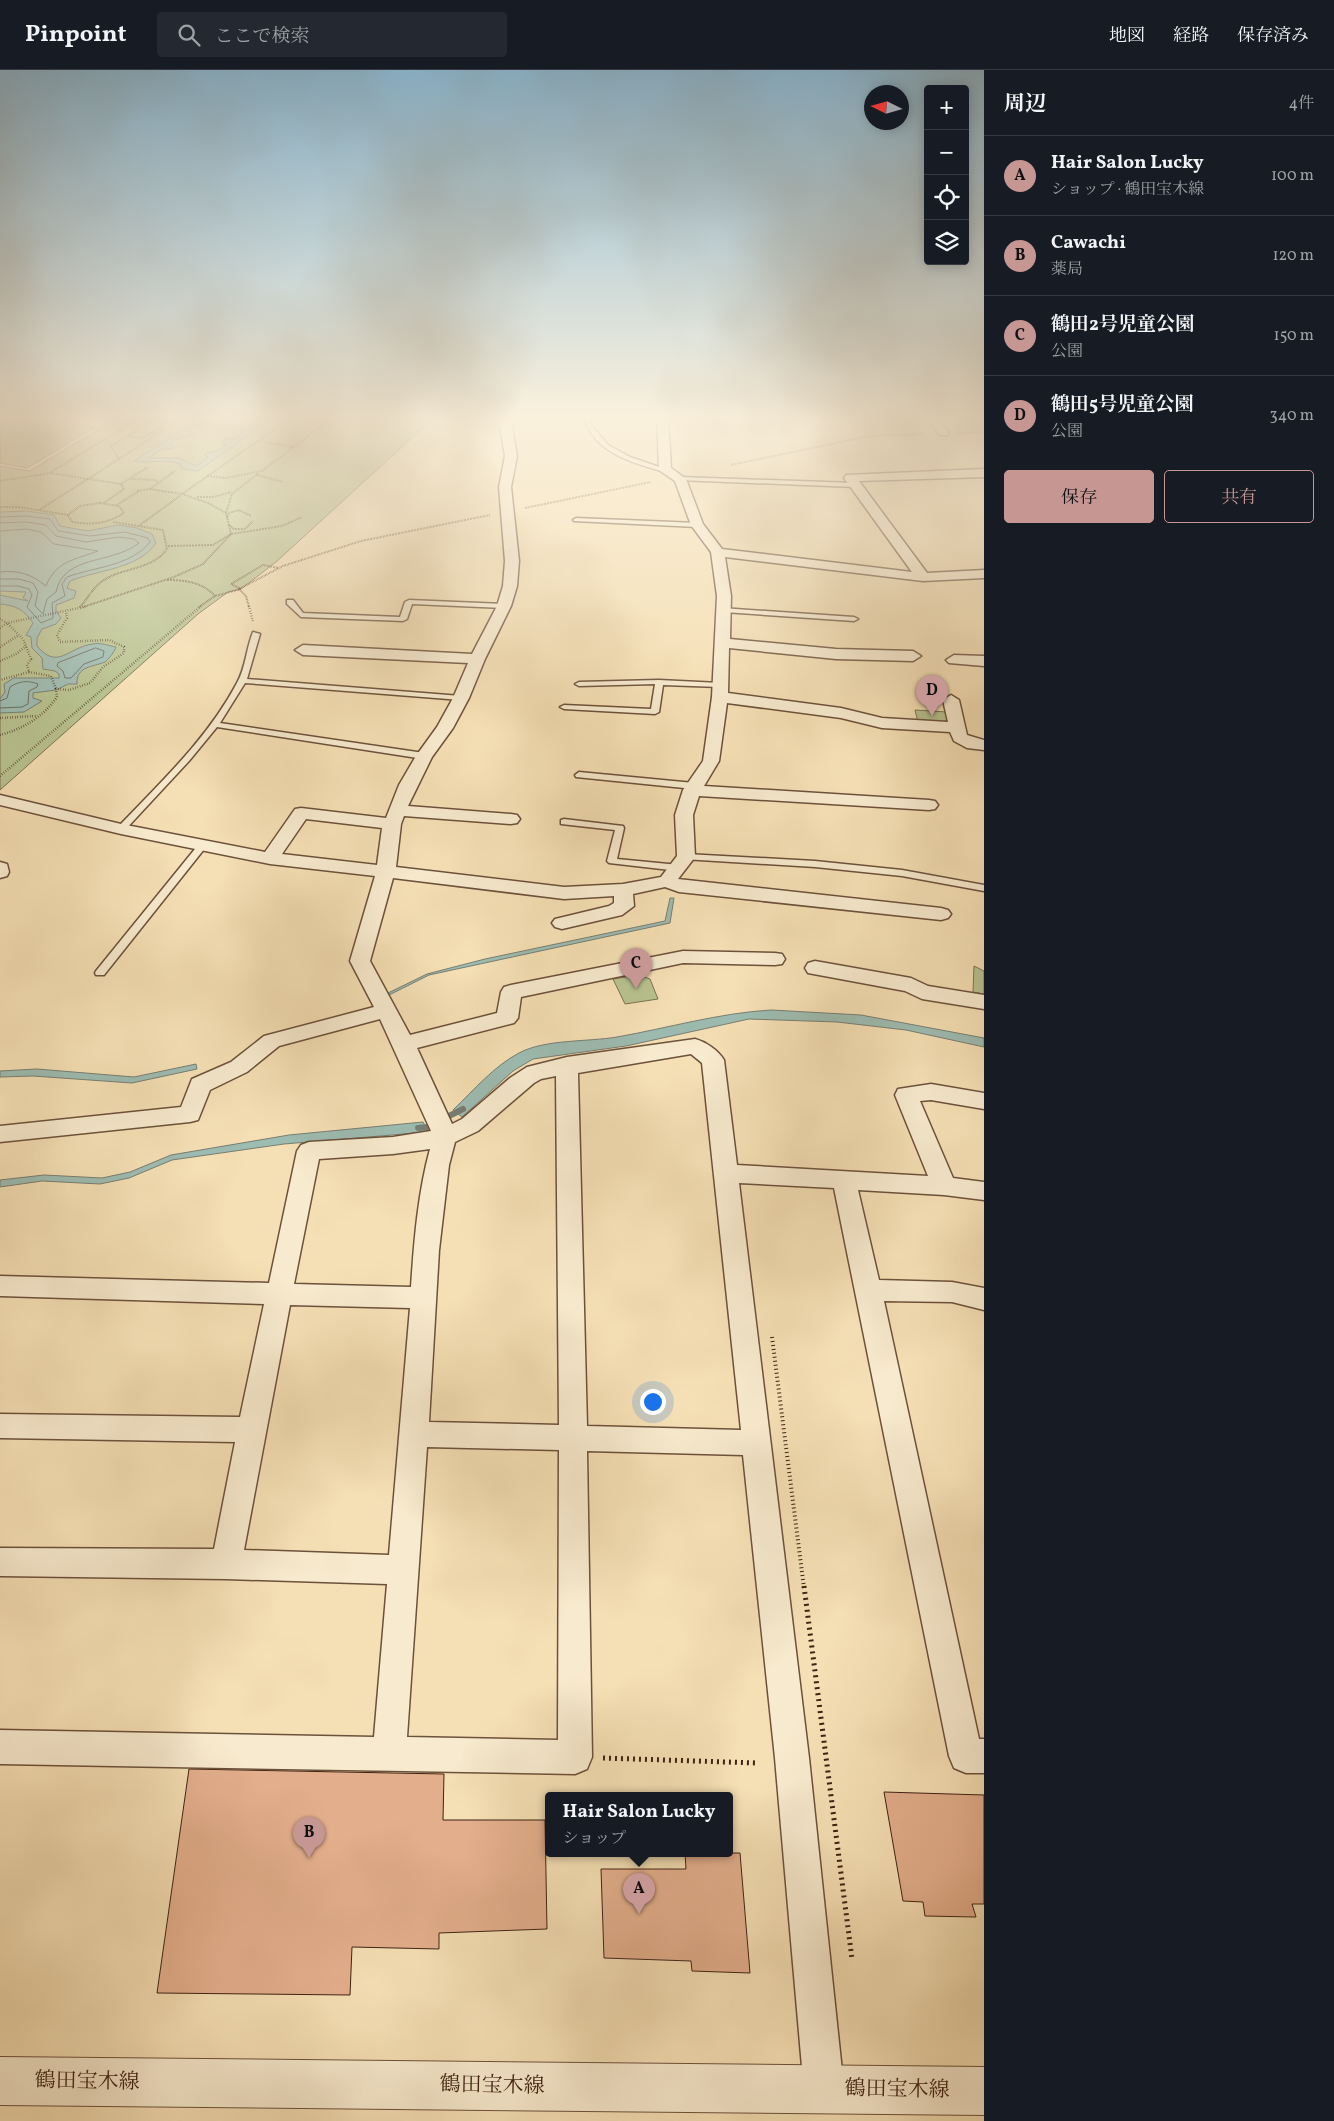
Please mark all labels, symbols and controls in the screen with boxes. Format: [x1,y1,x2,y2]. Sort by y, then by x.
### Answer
search box [157,12,507,57]
text: Pinpoint [25,18,127,52]
icon: search [175,21,203,49]
text: ここで検索 [215,24,310,50]
text: 地図 [1109,24,1145,49]
text: 経路 [1173,24,1209,49]
text: 保存済み [1237,24,1309,49]
north arrow [864,85,909,130]
map controls [924,85,969,265]
button: + [924,85,969,130]
text: 周辺 [1004,90,1046,119]
text: 4件 [1288,93,1314,115]
button: − [924,130,969,175]
text: Hair Salon Lucky [1051,150,1204,176]
text: A [1014,165,1026,187]
text: 100 m [1271,165,1314,187]
button: locate [924,175,969,220]
text: ショップ · 鶴田宝木線 [1051,179,1204,201]
button: layers [924,220,969,265]
text: Cawachi [1051,230,1126,256]
text: B [1015,245,1025,267]
text: 120 m [1272,245,1314,267]
text: 薬局 [1051,259,1083,281]
text: 鶴田2号児童公園 [1051,312,1194,338]
text: C [1015,325,1025,347]
text: 150 m [1273,325,1314,347]
text: 公園 [1051,341,1083,363]
text: 鶴田5号児童公園 [1051,392,1193,418]
text: D [1014,405,1026,427]
text: 340 m [1270,405,1314,427]
text: 公園 [1051,421,1083,443]
button: 保存 [1004,470,1154,523]
button: 共有 [1164,470,1314,523]
pin: D [916,675,948,716]
pin: C [620,948,652,989]
your location [640,1389,666,1415]
popup [545,1792,733,1857]
text: Hair Salon Lucky [563,1799,715,1825]
pin: B [293,1817,325,1858]
text: ショップ [563,1828,626,1850]
pin: A [623,1873,655,1914]
street label: 鶴田宝木線 [34,2067,140,2097]
street label: 鶴田宝木線 [439,2071,545,2101]
street label: 鶴田宝木線 [844,2075,950,2105]

